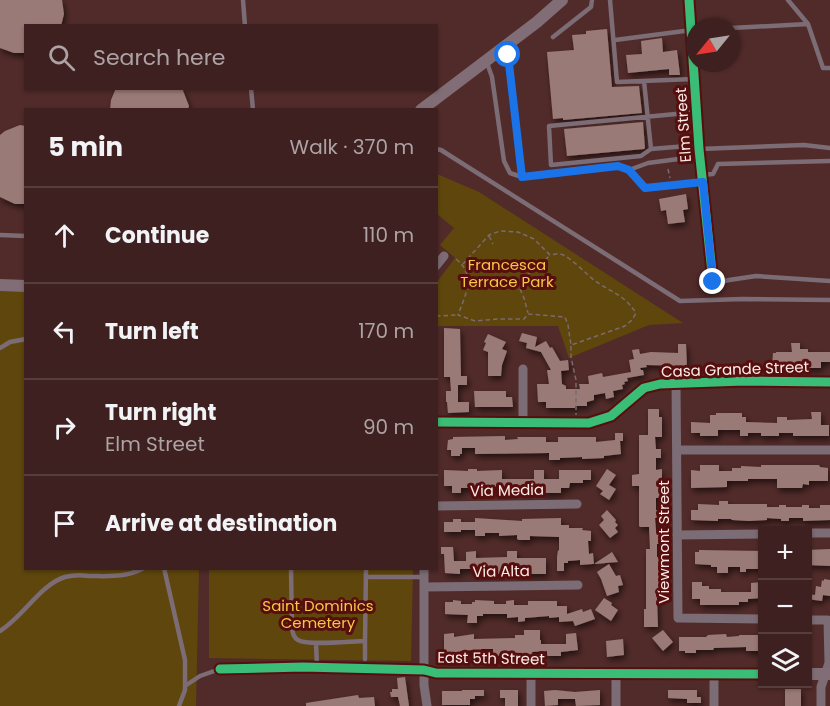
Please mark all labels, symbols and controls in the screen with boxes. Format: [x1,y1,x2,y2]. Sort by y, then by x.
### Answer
north arrow [686,18,740,72]
search box [24,24,438,90]
icon: search [45,41,78,74]
route start [494,41,520,67]
text: Search here [93,42,226,73]
street label: Elm Street [670,87,696,163]
text: 5 min [48,129,123,165]
text: Walk · 370 m [290,133,414,161]
icon: ahead [48,219,81,252]
text: Continue [105,220,209,251]
text: 110 m [363,221,414,249]
park label: Francesca Terrace Park [460,254,554,292]
route end [699,268,725,294]
icon: left [48,315,81,348]
text: Turn left [105,316,199,347]
text: 170 m [358,317,414,345]
street label: Casa Grande Street [661,356,809,382]
text: Turn right [105,397,216,428]
icon: right [48,411,81,444]
text: 90 m [363,413,414,441]
text: Elm Street [105,430,205,458]
street label: Via Media [470,479,544,501]
street label: Viewmont Street [653,480,674,604]
icon: arrive [48,507,81,540]
text: Arrive at destination [105,508,337,539]
map controls [758,526,812,688]
button: + [758,526,812,580]
street label: Via Alta [472,560,530,582]
button: − [758,580,812,634]
park label: Saint Dominics Cemetery [262,595,374,633]
button: layers [758,634,812,688]
street label: East 5th Street [437,647,545,669]

